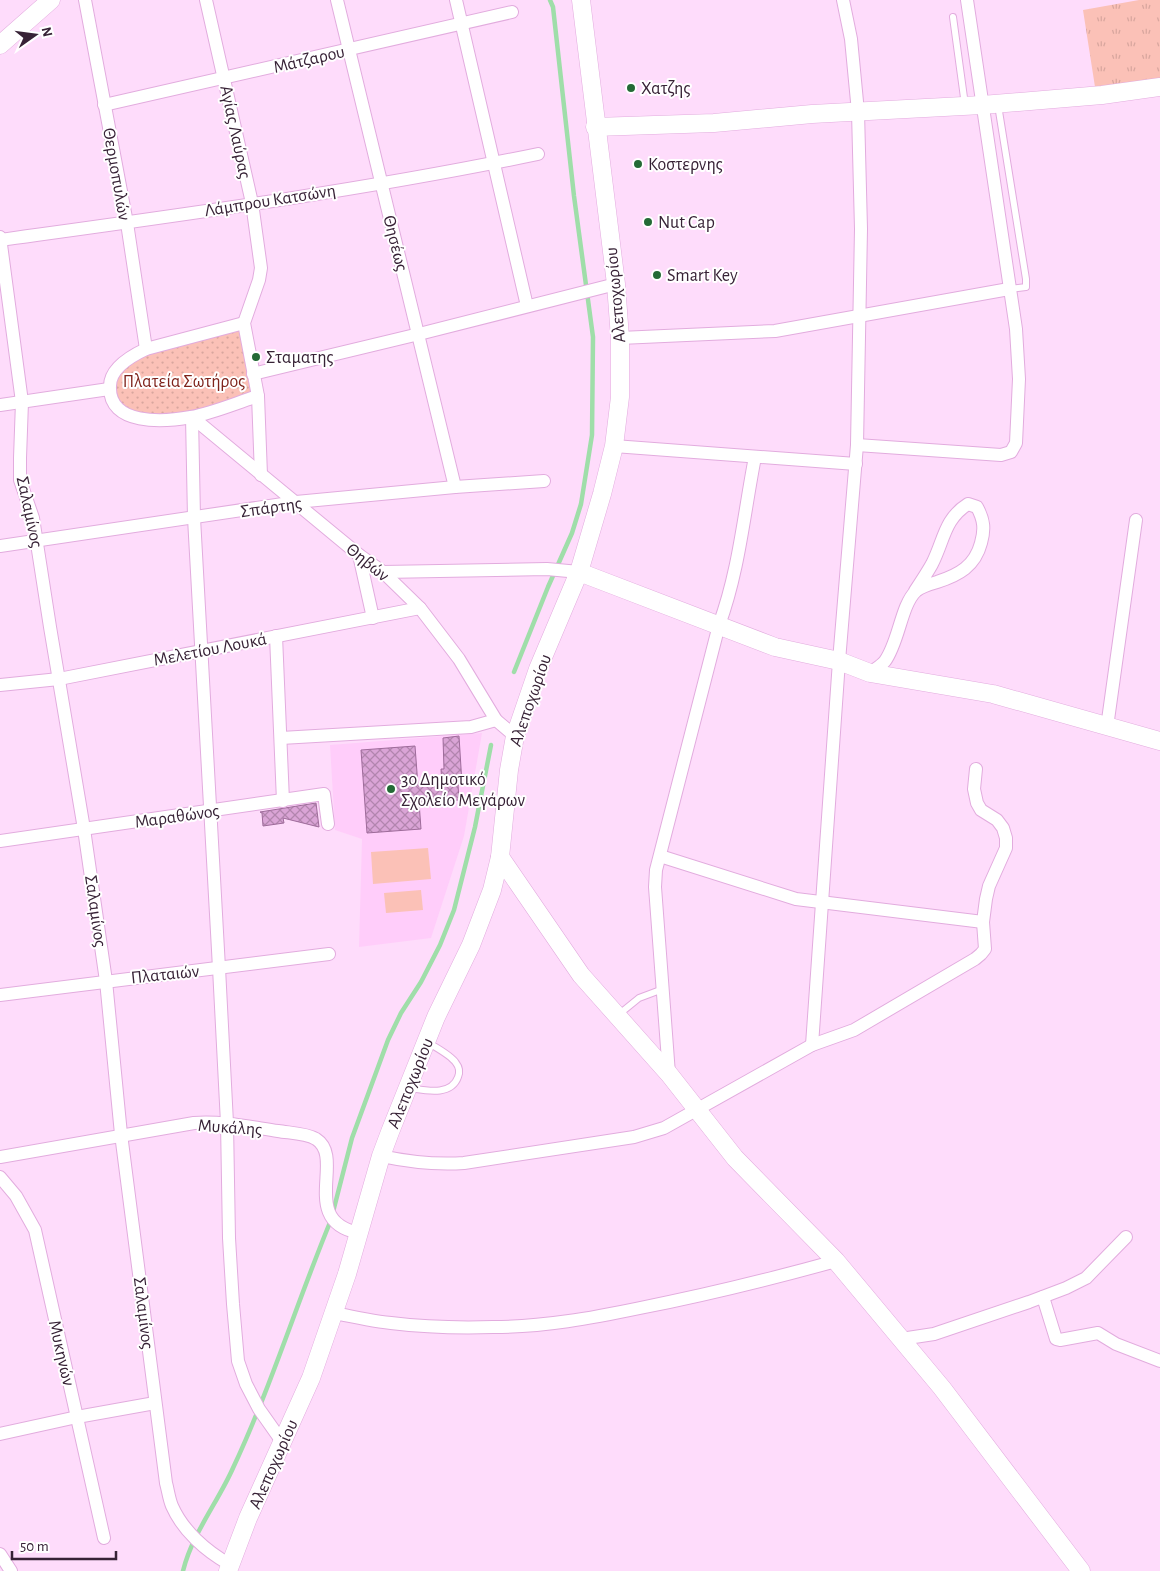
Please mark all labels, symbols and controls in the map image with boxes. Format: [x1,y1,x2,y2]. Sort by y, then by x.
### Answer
north arrow [10,10,60,60]
text: N [39,26,55,39]
street label: Μάτζαρου [272,43,347,77]
place label: Χατζης [641,80,690,98]
marker: Χατζης [625,82,637,94]
street label: Αγίας Λαύρας [216,84,255,181]
street label: Θερμοπυλών [99,127,133,222]
place label: Κοστερνης [648,156,723,174]
marker: Κοστερνης [632,158,644,170]
street label: Λάμπρου Κατσώνη [203,182,337,220]
street label: Θησέως [379,213,411,273]
place label: Nut Cap [658,214,715,232]
marker: Nut Cap [642,216,654,228]
street label: Αλεποχωρίου [602,246,629,344]
place label: Smart Key [667,267,738,285]
marker: Smart Key [651,269,663,281]
place label: Σταματης [266,349,334,367]
marker: Σταματης [250,351,262,363]
park label: Πλατεία Σωτήρος [123,372,245,391]
street label: Σαλαμίνος [13,475,46,550]
street label: Σπάρτης [239,495,303,521]
street label: Θηβών [342,540,393,586]
street label: Μελετίου Λουκά [152,629,268,670]
street label: Αλεποχωρίου [506,652,555,749]
place label: 3ο Δημοτικό Σχολείο Μεγάρων [401,771,526,810]
marker: 3ο Δημοτικό Σχολείο Μεγάρων [385,783,397,795]
street label: Μαραθώνος [134,802,221,832]
street label: Σαλαμίνος [81,874,110,948]
street label: Πλαταιών [130,962,201,988]
street label: Αλεποχωρίου [384,1035,437,1131]
street label: Μυκάλης [197,1117,263,1139]
street label: Σαλαμίνος [130,1276,157,1350]
street label: Μυκηνών [45,1319,77,1388]
street label: Αλεποχωρίου [245,1416,302,1512]
scale bar [12,1528,116,1560]
text: 50 m [20,1539,49,1554]

